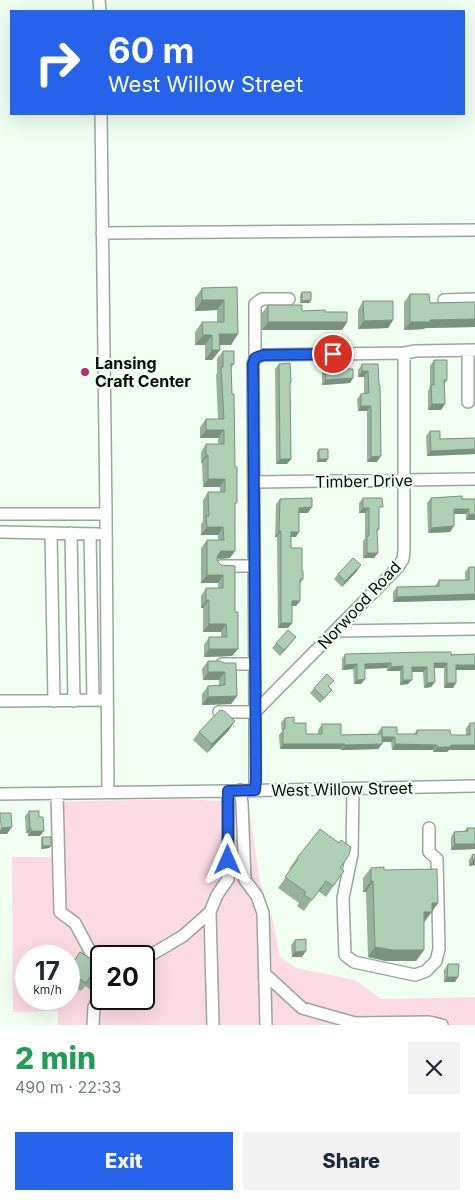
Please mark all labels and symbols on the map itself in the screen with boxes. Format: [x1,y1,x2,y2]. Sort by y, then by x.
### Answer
pin [312,333,354,375]
place label: Lansing Craft Center [95,353,191,391]
marker: Lansing Craft Center [79,366,91,378]
street label: Timber Drive [315,470,413,492]
street label: Norwood Road [313,557,405,653]
street label: West Willow Street [271,778,413,800]
position arrow [201,833,253,885]
speed limit sign: 20 [90,945,155,1010]

